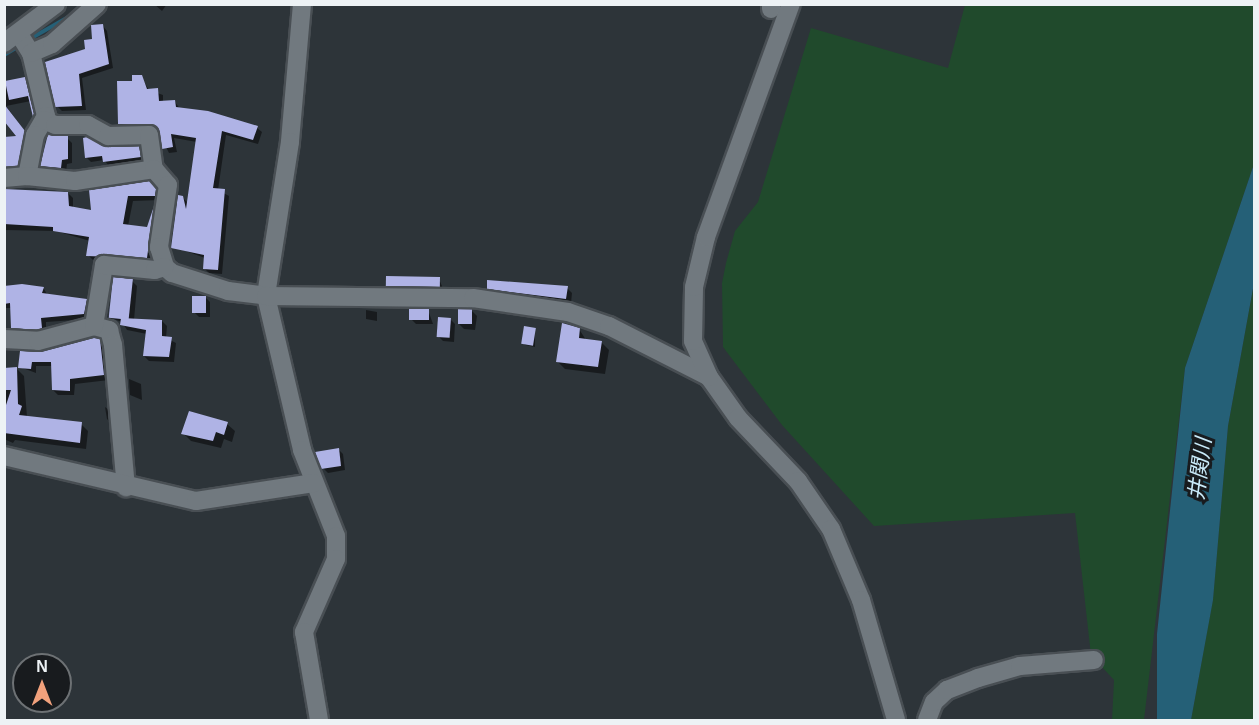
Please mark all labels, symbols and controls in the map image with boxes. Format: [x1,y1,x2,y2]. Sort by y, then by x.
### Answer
water label: 井関川 [1184,436,1216,502]
north arrow [12,653,72,713]
text: N [36,658,48,675]

